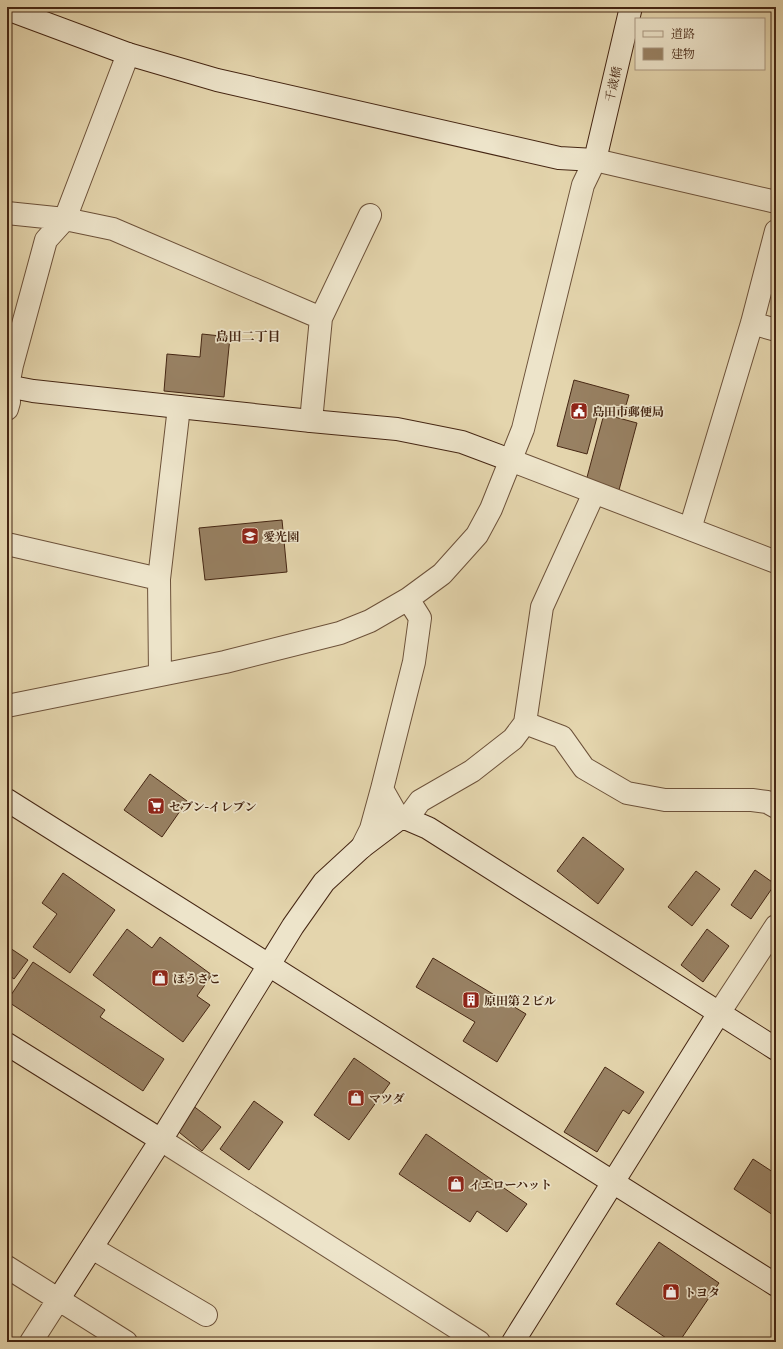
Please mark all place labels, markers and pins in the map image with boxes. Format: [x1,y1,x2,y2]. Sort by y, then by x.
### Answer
public building icon: 島田市郵便局 [569,401,589,421]
place label: 島田市郵便局 [592,403,664,420]
school or university icon: 愛光園 [240,526,260,546]
place label: 愛光園 [263,528,299,545]
supermarket icon: セブン-イレブン [146,796,166,816]
place label: セブン-イレブン [169,798,256,815]
shop icon: ほうさこ [150,968,170,988]
place label: ほうさこ [173,970,221,987]
building icon: 原田第２ビル [461,990,481,1010]
place label: 原田第２ビル [484,992,556,1009]
shop icon: マツダ [346,1088,366,1108]
place label: マツダ [369,1090,405,1107]
shop icon: イエローハット [446,1174,466,1194]
place label: イエローハット [469,1176,552,1193]
shop icon: トヨタ [661,1282,681,1302]
place label: トヨタ [684,1284,720,1301]

